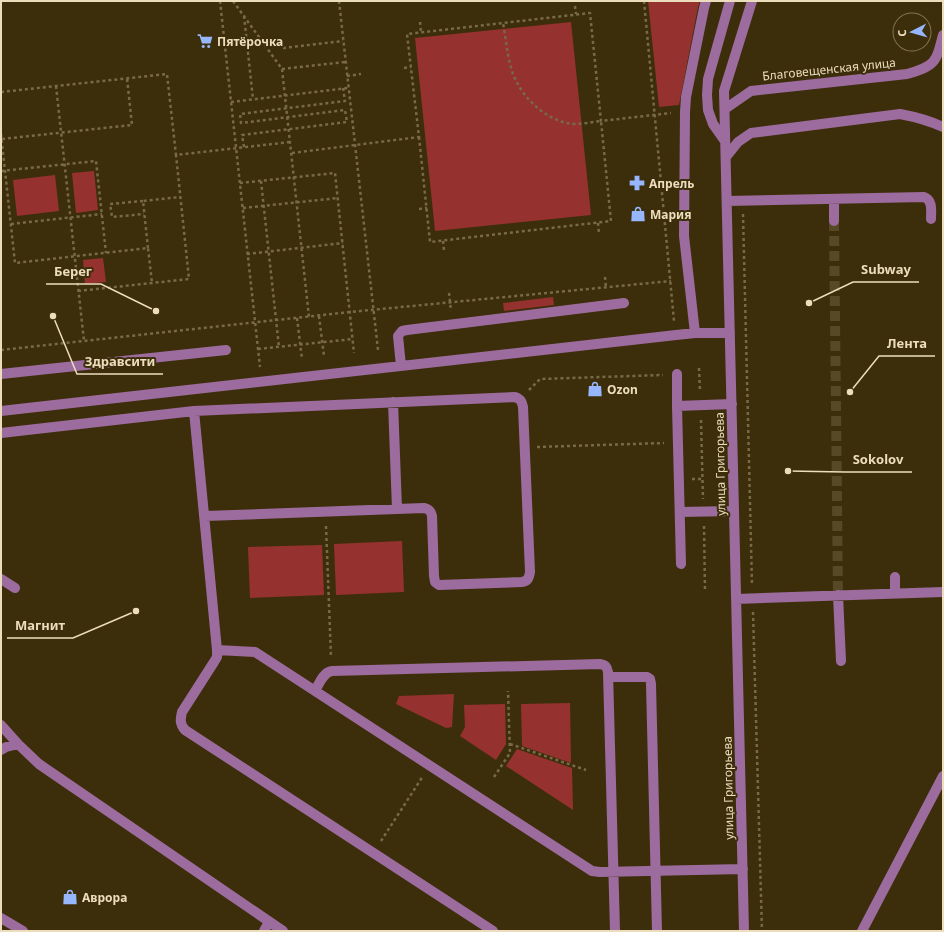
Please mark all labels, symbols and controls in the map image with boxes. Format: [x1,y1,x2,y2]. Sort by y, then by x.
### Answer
north arrow [892,12,932,52]
text: С [894,29,909,37]
supermarket icon: Пятёрочка [196,32,214,50]
place label: Пятёрочка [217,33,283,50]
street label: Благовещенская улица [761,54,897,84]
pharmacy icon: Апрель [628,174,646,192]
place label: Апрель [649,175,694,192]
shop icon: Мария [629,205,647,223]
place label: Мария [650,206,691,223]
callout: Subway [853,257,919,282]
callout: Берег [46,259,101,284]
text: Subway [861,260,912,278]
text: Берег [54,262,92,280]
callout: Лента [879,331,935,356]
text: Лента [887,334,927,352]
callout: Здравсити [77,349,163,374]
text: Здравсити [85,352,155,370]
shop icon: Ozon [586,380,604,398]
place label: Ozon [607,381,638,398]
street label: улица Григорьева [711,412,729,516]
callout: Sokolov [845,447,912,472]
text: Sokolov [853,450,904,468]
callout: Магнит [7,613,73,638]
text: Магнит [15,616,65,634]
street label: улица Григорьева [719,736,737,840]
shop icon: Аврора [61,888,79,906]
place label: Аврора [82,889,127,906]

